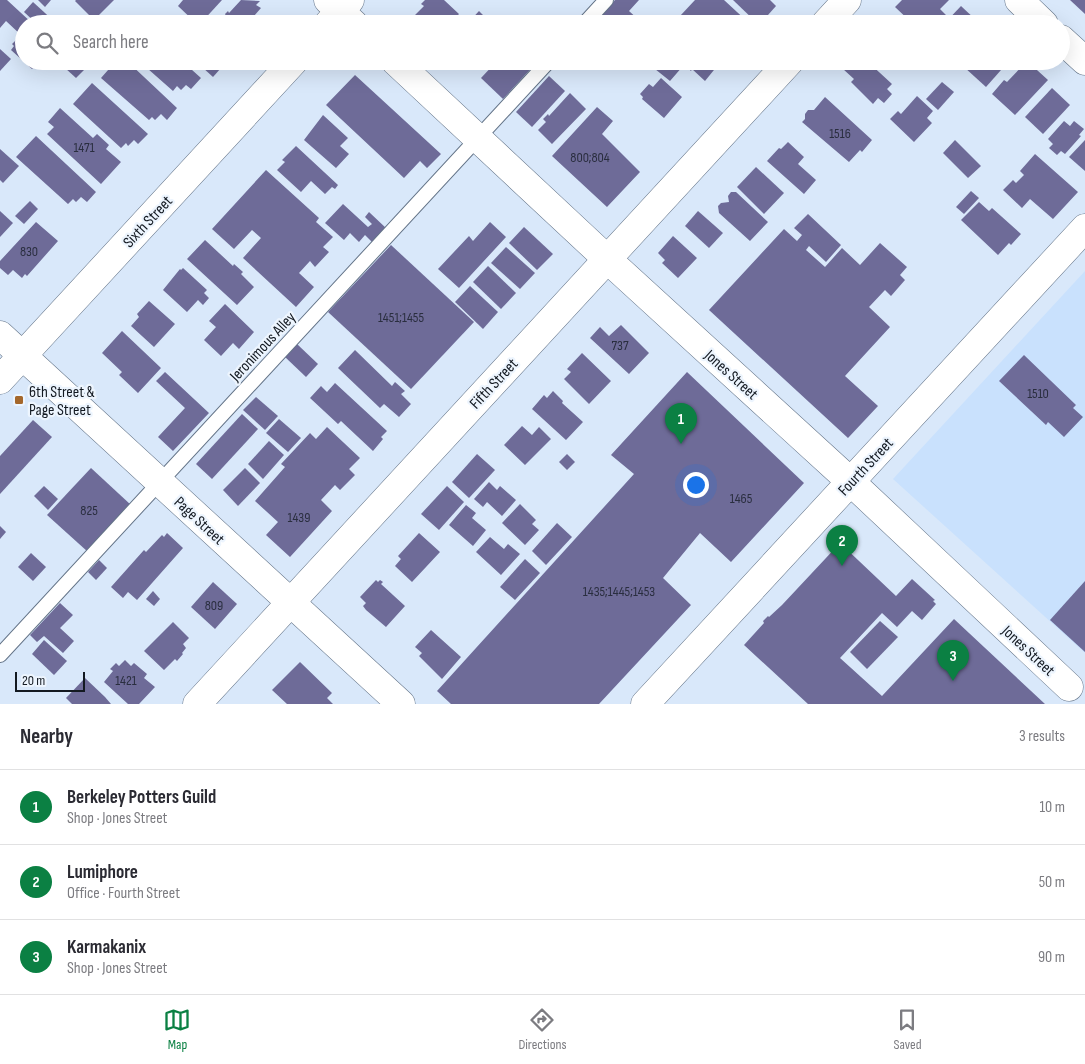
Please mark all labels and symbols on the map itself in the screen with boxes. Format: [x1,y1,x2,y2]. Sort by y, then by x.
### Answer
house number: 1516 [829,125,851,142]
house number: 1471 [73,139,95,156]
house number: 800;804 [570,149,610,166]
street label: Sixth Street [119,192,177,252]
house number: 830 [20,243,38,260]
street label: Jeronimous Alley [225,308,300,386]
house number: 1451;1455 [378,309,424,326]
house number: 737 [611,337,629,354]
street label: Jones Street [700,346,762,404]
street label: Fifth Street [466,355,522,413]
place label: 6th Street & Page Street [29,383,95,420]
house number: 1510 [1027,385,1049,402]
marker: 6th Street & Page Street [13,394,25,406]
pin: 1 [665,403,697,444]
street label: Fourth Street [835,434,898,500]
your location [683,472,709,498]
house number: 1465 [730,490,753,507]
street label: Page Street [170,493,228,549]
house number: 825 [80,502,98,519]
house number: 1439 [288,509,310,526]
pin: 2 [826,525,858,566]
house number: 1435;1445;1453 [583,583,655,600]
house number: 809 [205,597,223,614]
street label: Jones Street [997,621,1058,680]
pin: 3 [937,640,969,681]
scale bar [15,669,85,692]
house number: 1421 [115,672,137,689]

